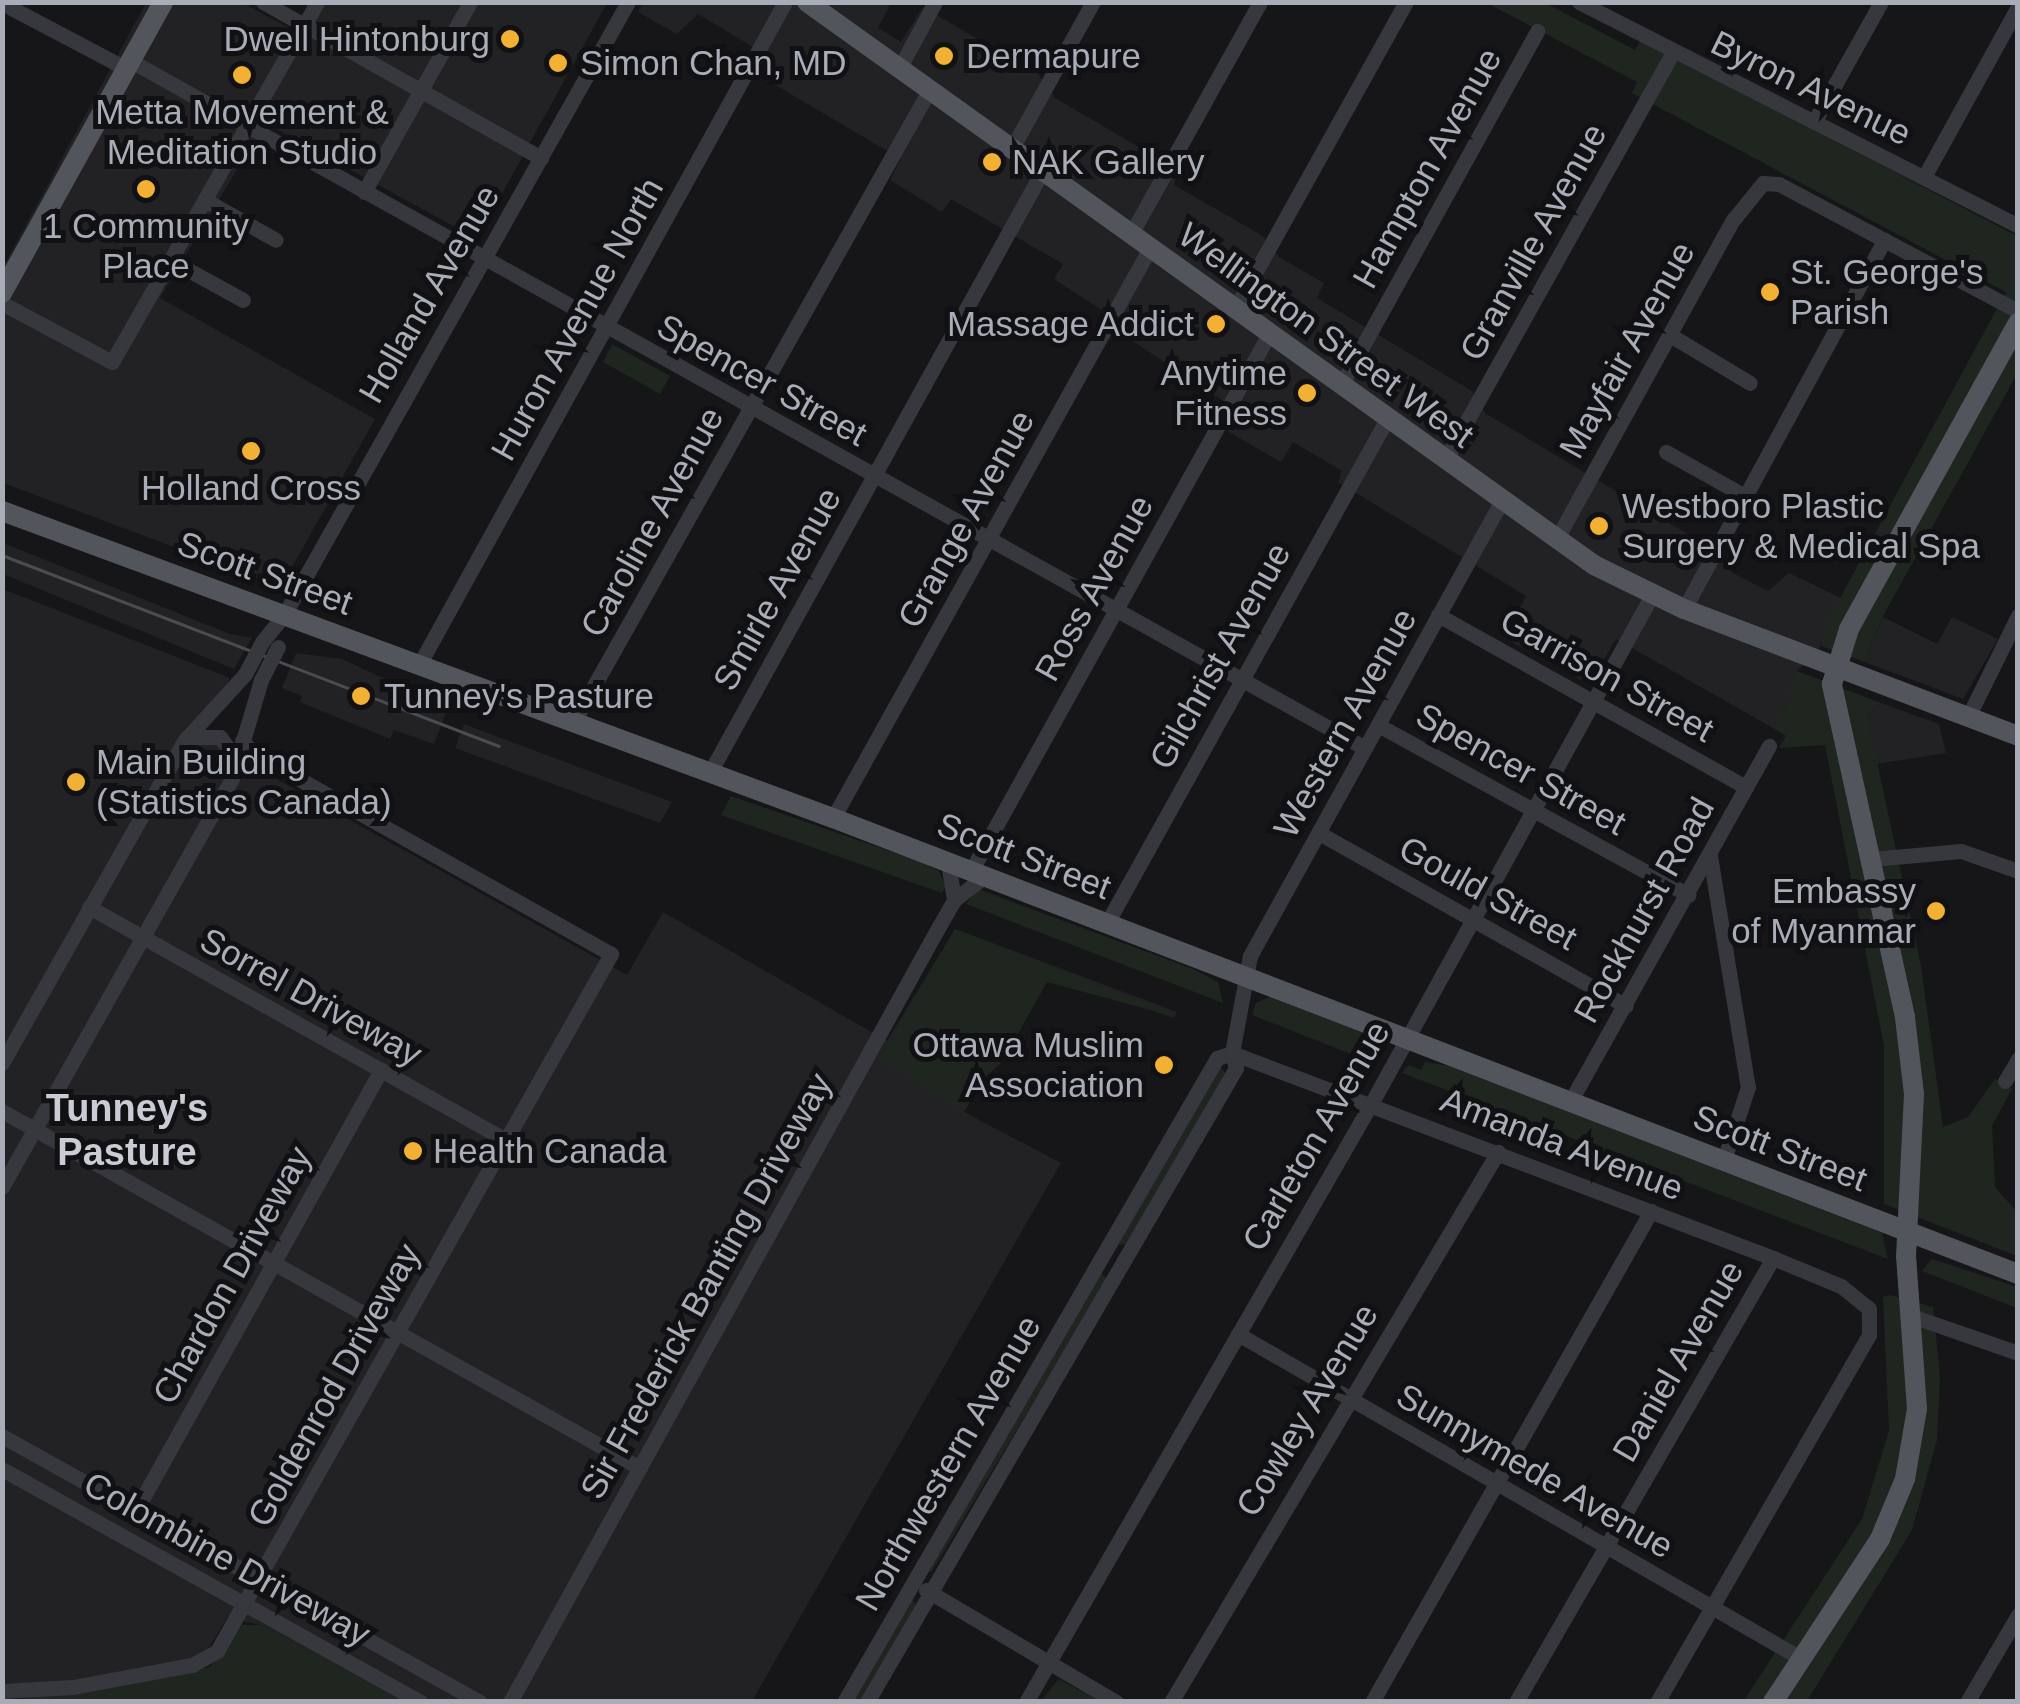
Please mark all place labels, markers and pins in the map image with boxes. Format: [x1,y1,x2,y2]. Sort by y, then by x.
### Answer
place label: Dwell Hintonburg [223,18,490,60]
marker: Dwell Hintonburg [499,28,521,50]
place label: Dermapure [966,35,1141,77]
place label: Simon Chan, MD [580,42,846,84]
marker: Dermapure [931,43,957,69]
marker: Simon Chan, MD [545,50,571,76]
marker: Metta Movement & Meditation Studio [231,64,253,86]
place label: Metta Movement & Meditation Studio [95,91,389,173]
place label: NAK Gallery [1012,141,1205,183]
marker: NAK Gallery [981,151,1003,173]
marker: 1 Community Place [135,178,157,200]
place label: 1 Community Place [43,205,249,287]
place label: St. George's Parish [1790,251,1983,333]
marker: St. George's Parish [1759,281,1781,303]
place label: Massage Addict [945,303,1194,345]
marker: Massage Addict [1203,311,1229,337]
place label: Anytime Fitness [1161,352,1287,434]
marker: Anytime Fitness [1296,382,1318,404]
marker: Holland Cross [240,440,262,462]
place label: Holland Cross [141,467,361,509]
place label: Westboro Plastic Surgery & Medical Spa [1622,485,1980,567]
marker: Westboro Plastic Surgery & Medical Spa [1586,513,1612,539]
place label: Tunney's Pasture [384,675,654,717]
marker: Tunney's Pasture [348,683,374,709]
place label: Main Building (Statistics Canada) [96,741,392,823]
marker: Main Building (Statistics Canada) [65,771,87,793]
place label: Embassy of Myanmar [1731,870,1916,952]
marker: Embassy of Myanmar [1925,900,1947,922]
place label: Ottawa Muslim Association [913,1024,1144,1106]
marker: Ottawa Muslim Association [1153,1054,1175,1076]
place label: Health Canada [433,1130,666,1172]
marker: Health Canada [402,1140,424,1162]

